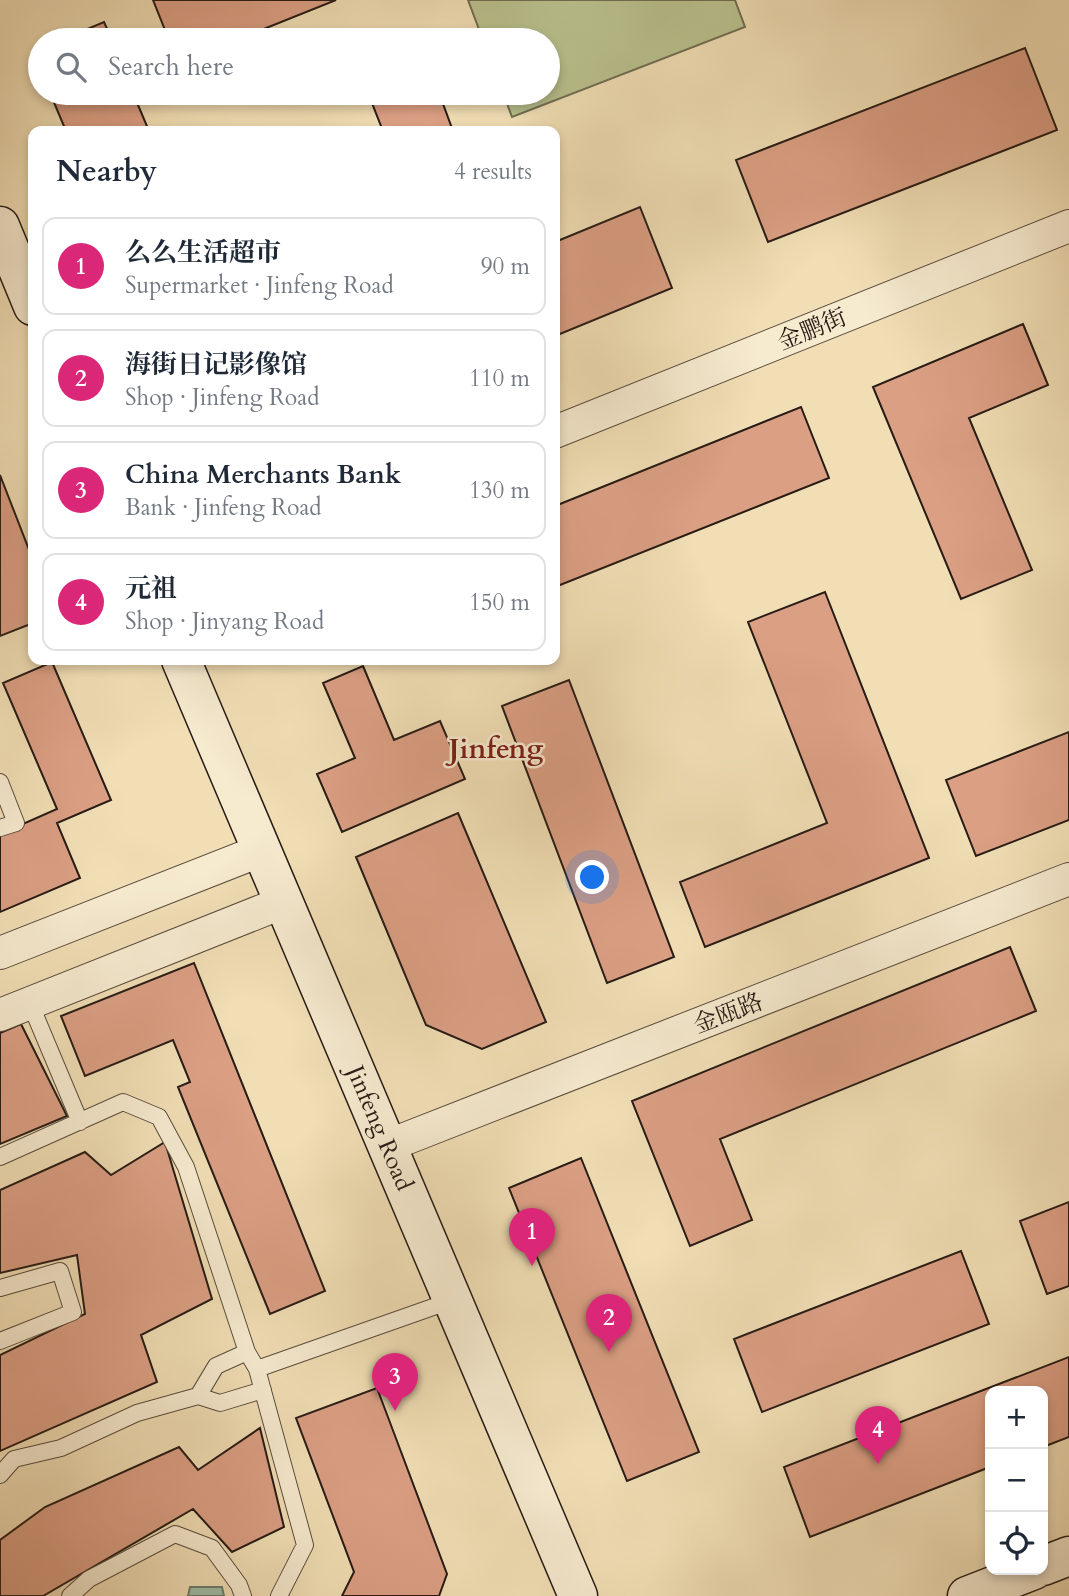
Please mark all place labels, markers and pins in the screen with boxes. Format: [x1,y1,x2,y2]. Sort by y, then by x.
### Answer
pin: 1 [509,1208,555,1266]
pin: 2 [586,1294,632,1352]
pin: 3 [372,1353,418,1411]
pin: 4 [855,1406,901,1464]

